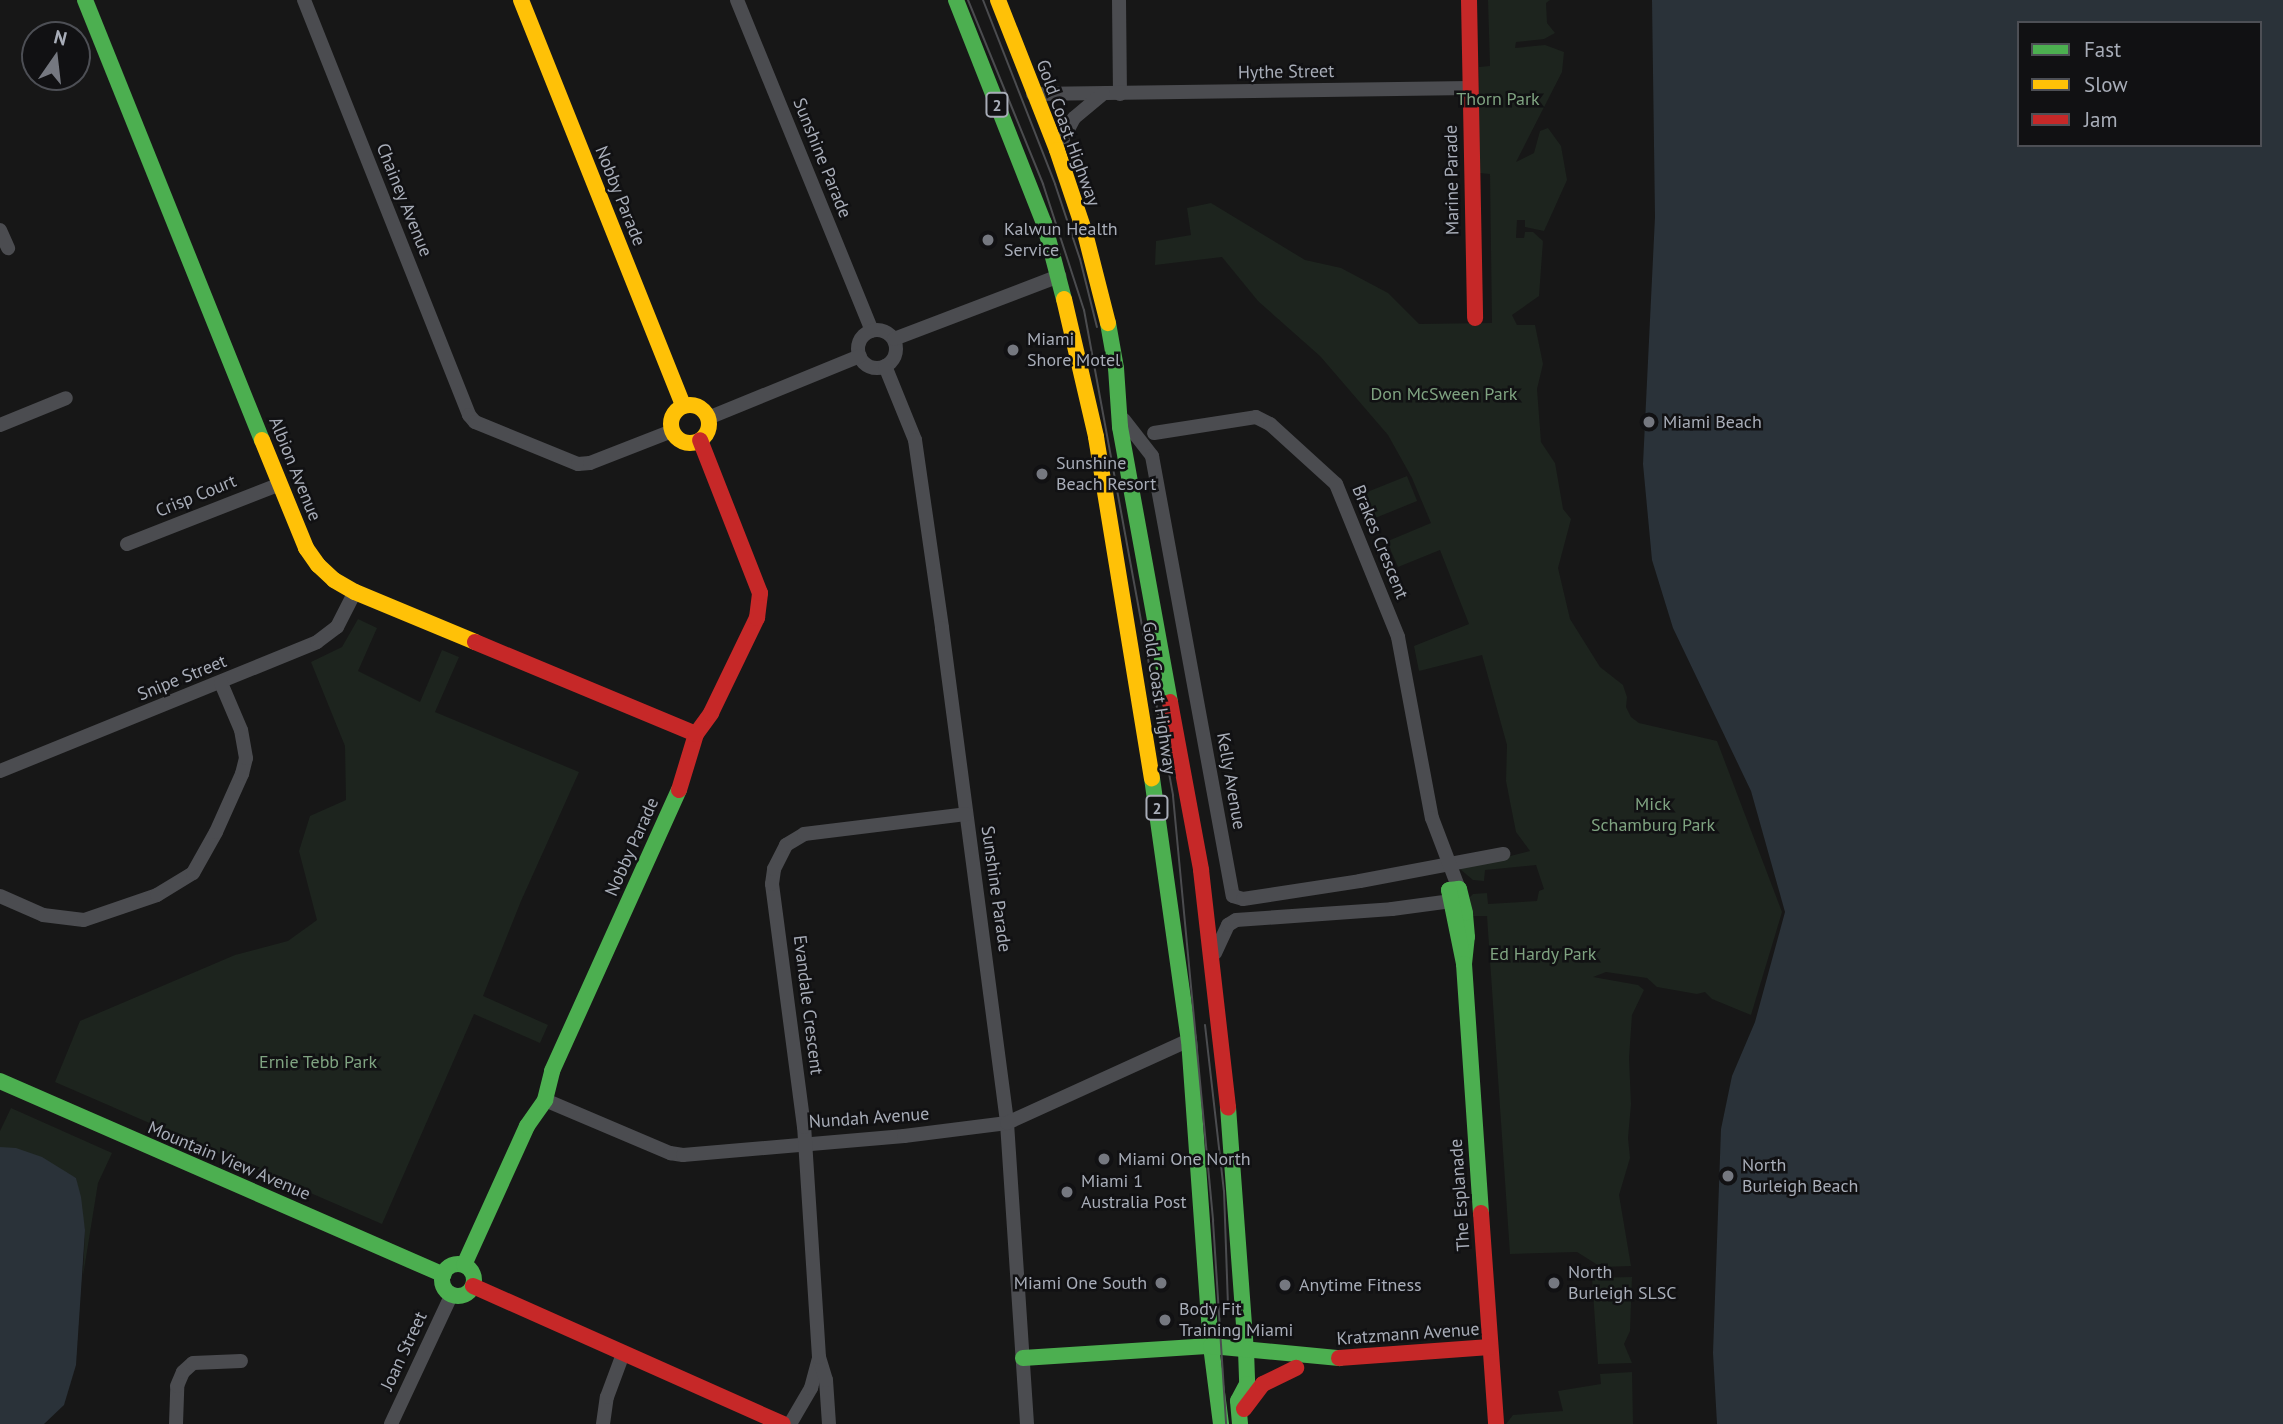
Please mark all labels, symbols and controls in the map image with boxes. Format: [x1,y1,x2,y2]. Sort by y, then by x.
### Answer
north arrow [21,21,91,91]
legend [2017,21,2262,147]
text: N [52,24,70,51]
text: Fast [2084,36,2121,63]
street label: Gold Coast Highway [1031,57,1105,209]
street label: Hythe Street [1238,60,1334,84]
text: Slow [2084,71,2128,98]
park label: Thorn Park [1456,88,1540,110]
road number: 2 [985,92,1009,118]
street label: Sunshine Parade [788,95,856,221]
text: Jam [2084,106,2118,133]
street label: Marine Parade [1440,125,1464,235]
street label: Chainey Avenue [371,139,437,261]
street label: Nobby Parade [590,143,650,249]
place label: Kalwun Health Service [1004,219,1118,262]
marker: Kalwun Health Service [978,230,998,250]
place label: Miami Shore Motel [1027,329,1120,372]
marker: Miami Shore Motel [1005,342,1021,358]
park label: Don McSween Park [1371,383,1517,405]
place label: Miami Beach [1663,411,1762,433]
street label: Albion Avenue [264,414,326,524]
marker: Miami Beach [1641,414,1657,430]
place label: Sunshine Beach Resort [1056,453,1156,496]
marker: Sunshine Beach Resort [1034,466,1050,482]
street label: Crisp Court [153,470,239,522]
street label: Brakes Crescent [1347,482,1413,602]
street label: Gold Coast Highway [1138,620,1180,776]
street label: Snipe Street [134,650,230,706]
street label: Kelly Avenue [1212,730,1250,832]
street label: Nobby Parade [600,794,664,900]
park label: Mick Schamburg Park [1591,794,1715,836]
road number: 2 [1145,796,1169,820]
street label: Sunshine Parade [976,824,1016,954]
street label: Evandale Crescent [789,934,827,1076]
park label: Ed Hardy Park [1489,943,1597,965]
park label: Ernie Tebb Park [259,1051,377,1073]
street label: Nundah Avenue [808,1103,930,1133]
street label: Mountain View Avenue [144,1117,314,1205]
street label: The Esplanade [1445,1138,1475,1252]
place label: Miami One North [1118,1148,1251,1170]
marker: Miami One North [1096,1151,1112,1167]
place label: North Burleigh Beach [1742,1155,1858,1198]
marker: North Burleigh Beach [1720,1168,1736,1184]
place label: Miami 1 Australia Post [1081,1171,1187,1214]
marker: Miami 1 Australia Post [1059,1184,1075,1200]
place label: North Burleigh SLSC [1568,1262,1677,1304]
place label: Miami One South [1014,1272,1147,1294]
place label: Anytime Fitness [1299,1274,1422,1296]
marker: Miami One South [1153,1275,1169,1291]
marker: North Burleigh SLSC [1546,1275,1562,1291]
marker: Anytime Fitness [1277,1277,1293,1293]
place label: Body Fit Training Miami [1179,1299,1293,1342]
street label: Joan Street [376,1308,432,1394]
marker: Body Fit Training Miami [1157,1312,1173,1328]
street label: Kratzmann Avenue [1335,1318,1481,1350]

